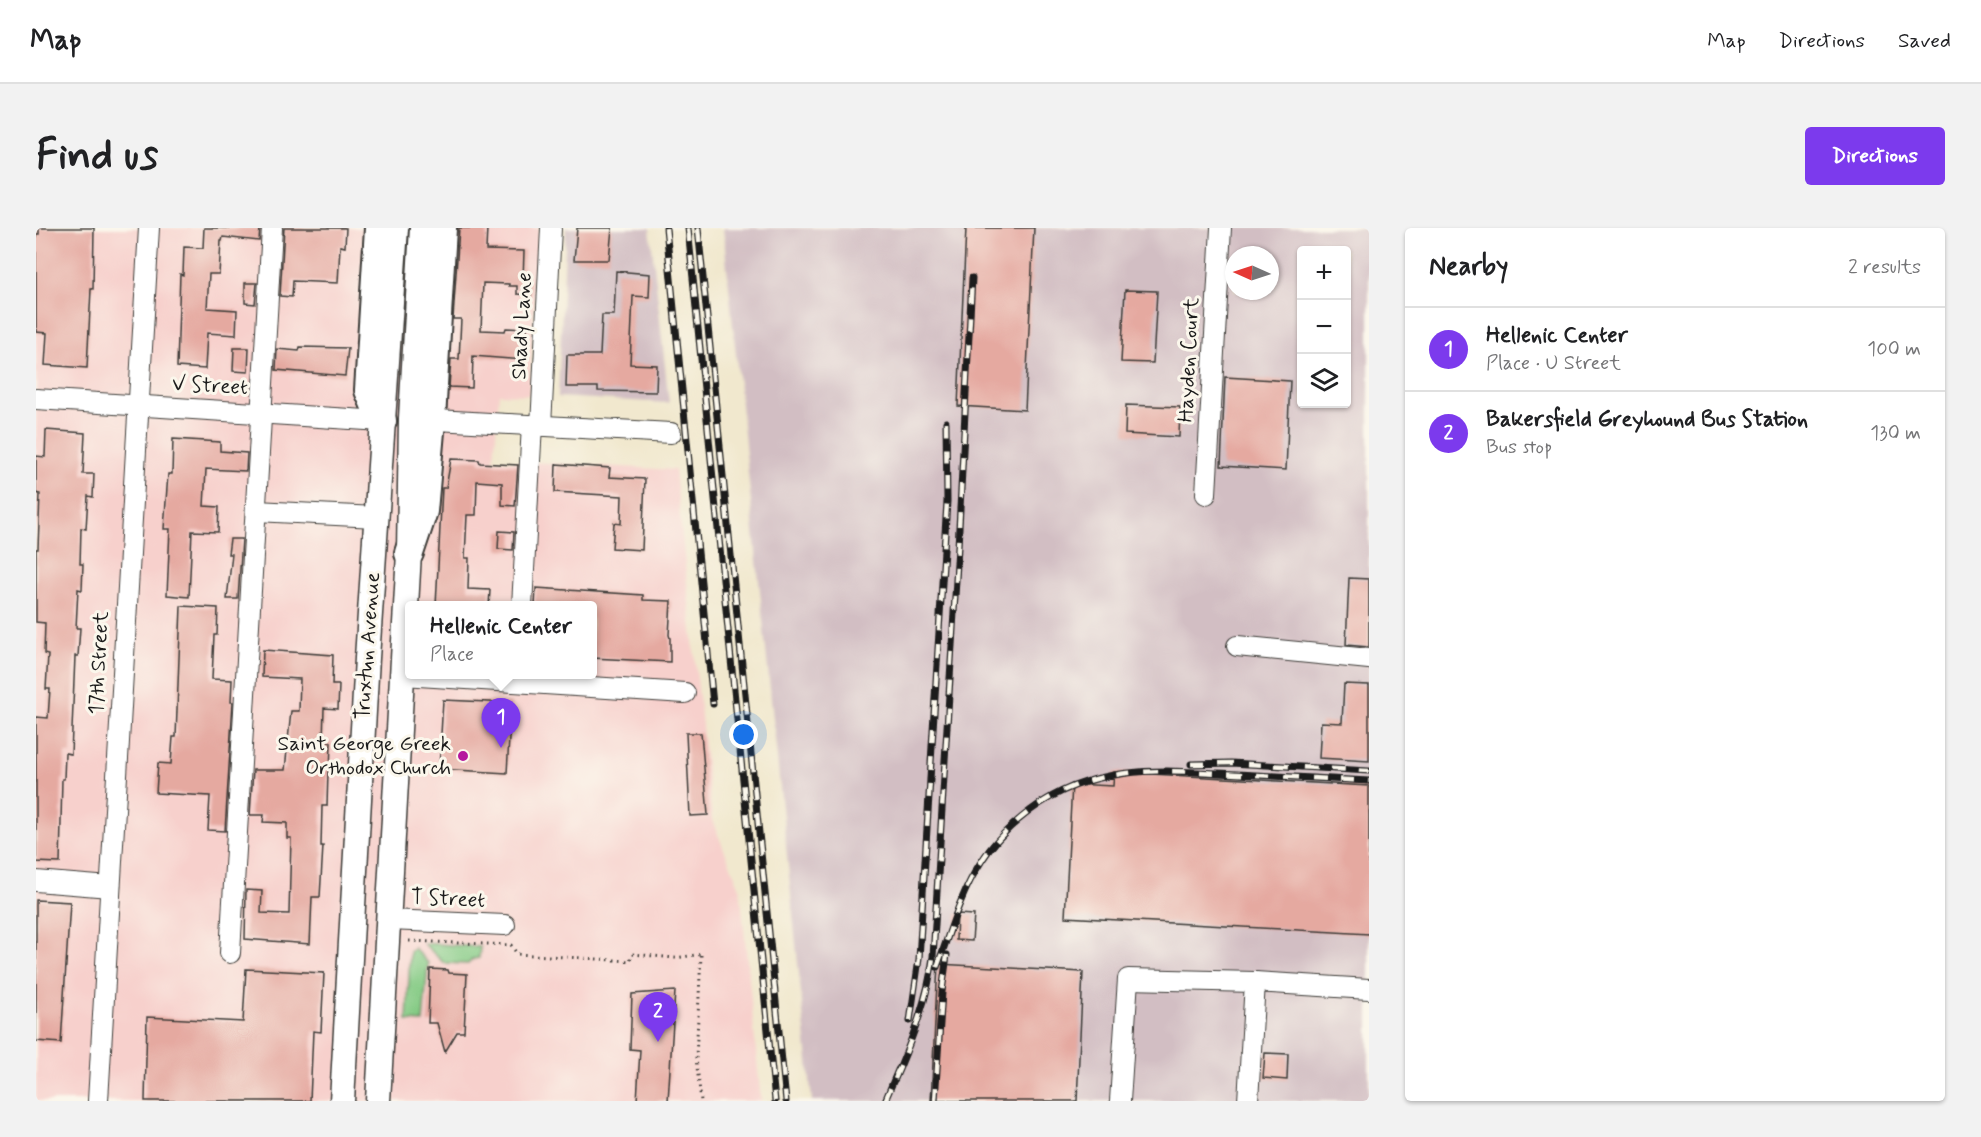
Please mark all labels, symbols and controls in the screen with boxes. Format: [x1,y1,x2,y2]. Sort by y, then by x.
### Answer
text: Map [30,23,81,60]
text: Map [1707,27,1746,55]
text: Directions [1779,27,1865,55]
text: Saved [1898,27,1951,55]
button: Directions [1805,127,1945,185]
text: Find us [36,129,158,184]
north arrow [1225,246,1279,300]
map controls [1297,246,1351,408]
button: + [1297,246,1351,300]
text: Nearby [1429,250,1508,284]
text: 2 results [1848,254,1921,281]
street label: Shady Lane [505,272,539,380]
street label: Hayden Court [1172,296,1206,423]
button: − [1297,300,1351,354]
text: Hellenic Center [1486,322,1628,350]
text: 1 [1444,336,1453,363]
text: 100 m [1867,336,1921,363]
text: Place · U Street [1486,350,1621,377]
button: layers [1297,354,1351,408]
street label: V Street [171,370,249,402]
text: Bakersfield Greyhound Bus Station [1486,406,1808,434]
text: 2 [1444,420,1453,447]
text: 130 m [1870,420,1921,447]
text: Bus stop [1486,434,1552,461]
street label: Truxtun Avenue [349,571,387,721]
popup [405,601,597,679]
street label: 17th Street [82,610,116,715]
text: Hellenic Center [430,613,572,641]
text: Place [430,641,474,668]
pin: 1 [482,698,520,748]
your location [729,720,758,749]
place label: Saint George Greek Orthodox Church [278,730,451,782]
marker: Saint George Greek Orthodox Church [456,749,470,763]
street label: T Street [410,883,486,915]
pin: 2 [638,992,678,1042]

